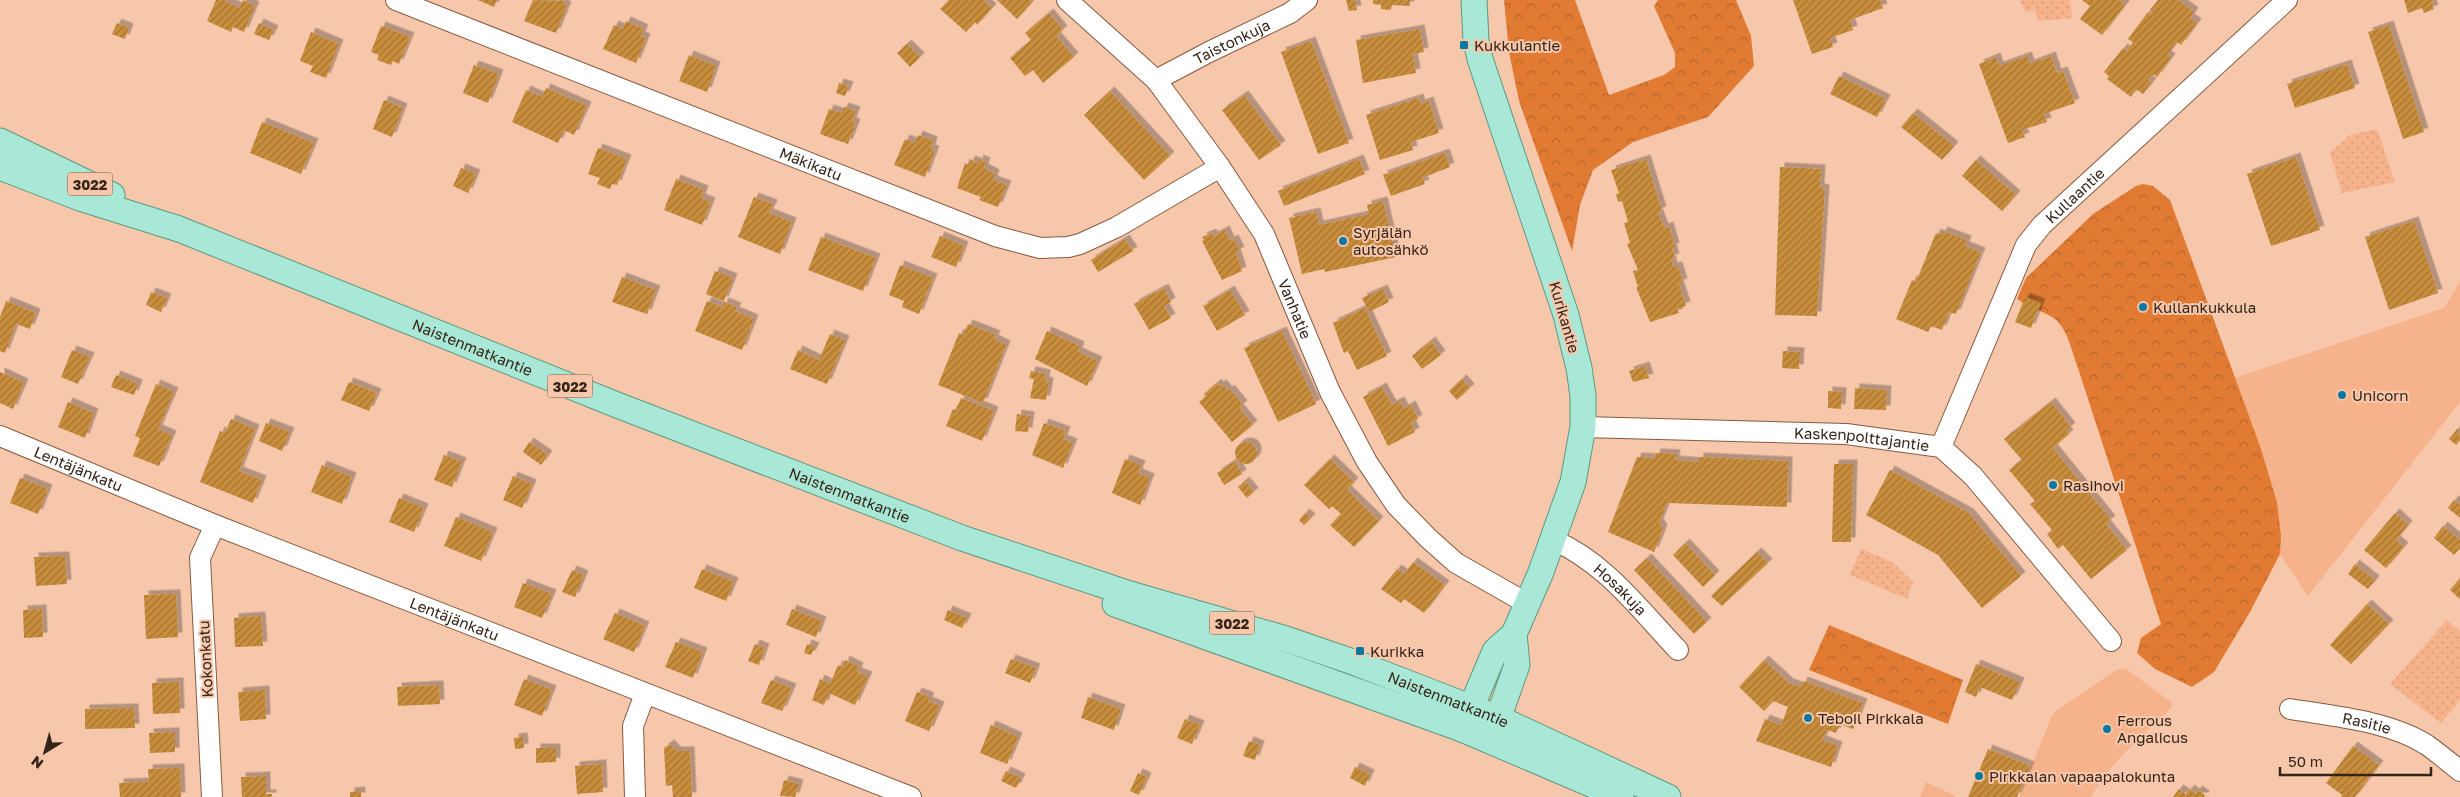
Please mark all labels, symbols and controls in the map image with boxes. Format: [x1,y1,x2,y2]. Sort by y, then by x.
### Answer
street label: Taistonkuja [1190,15,1273,68]
place label: Kukkulantie [1474,36,1561,54]
marker: Kukkulantie [1458,39,1470,51]
street label: Mäkikatu [777,143,845,184]
street label: Kullaantie [2041,163,2108,227]
road number: 3022 [68,172,112,195]
place label: Syrjälän autosähkö [1353,223,1428,258]
marker: Syrjälän autosähkö [1337,235,1349,247]
street label: Vanhatie [1275,276,1316,342]
street label: Kurikantie [1546,279,1584,355]
place label: Kullankukkula [2153,298,2256,316]
marker: Kullankukkula [2137,301,2149,313]
street label: Naistenmatkantie [410,315,536,379]
road number: 3022 [548,374,592,398]
place label: Unicorn [2352,386,2408,404]
marker: Unicorn [2336,389,2348,401]
street label: Kaskenpolttajantie [1794,424,1931,454]
street label: Lentäjänkatu [32,442,125,495]
street label: Naistenmatkantie [787,463,913,526]
place label: Rasihovi [2063,476,2124,494]
marker: Rasihovi [2047,479,2059,491]
street label: Hosakuja [1590,559,1651,619]
street label: Lentäjänkatu [408,593,502,644]
road number: 3022 [1210,612,1254,634]
street label: Kokonkatu [194,620,216,698]
place label: Kurikka [1370,642,1424,660]
marker: Kurikka [1354,645,1366,657]
street label: Naistenmatkantie [1386,667,1512,731]
street label: Rasitie [2341,708,2394,737]
place label: Teboil Pirkkala [1818,709,1924,727]
place label: Ferrous Angalicus [2117,711,2188,746]
marker: Teboil Pirkkala [1802,712,1814,724]
marker: Ferrous Angalicus [2101,723,2113,735]
north arrow [20,727,70,777]
scale bar [2280,744,2431,776]
text: 50 m [2288,752,2323,770]
text: N [28,753,46,773]
place label: Pirkkalan vapaapalokunta [1989,767,2175,785]
marker: Pirkkalan vapaapalokunta [1973,770,1985,782]

